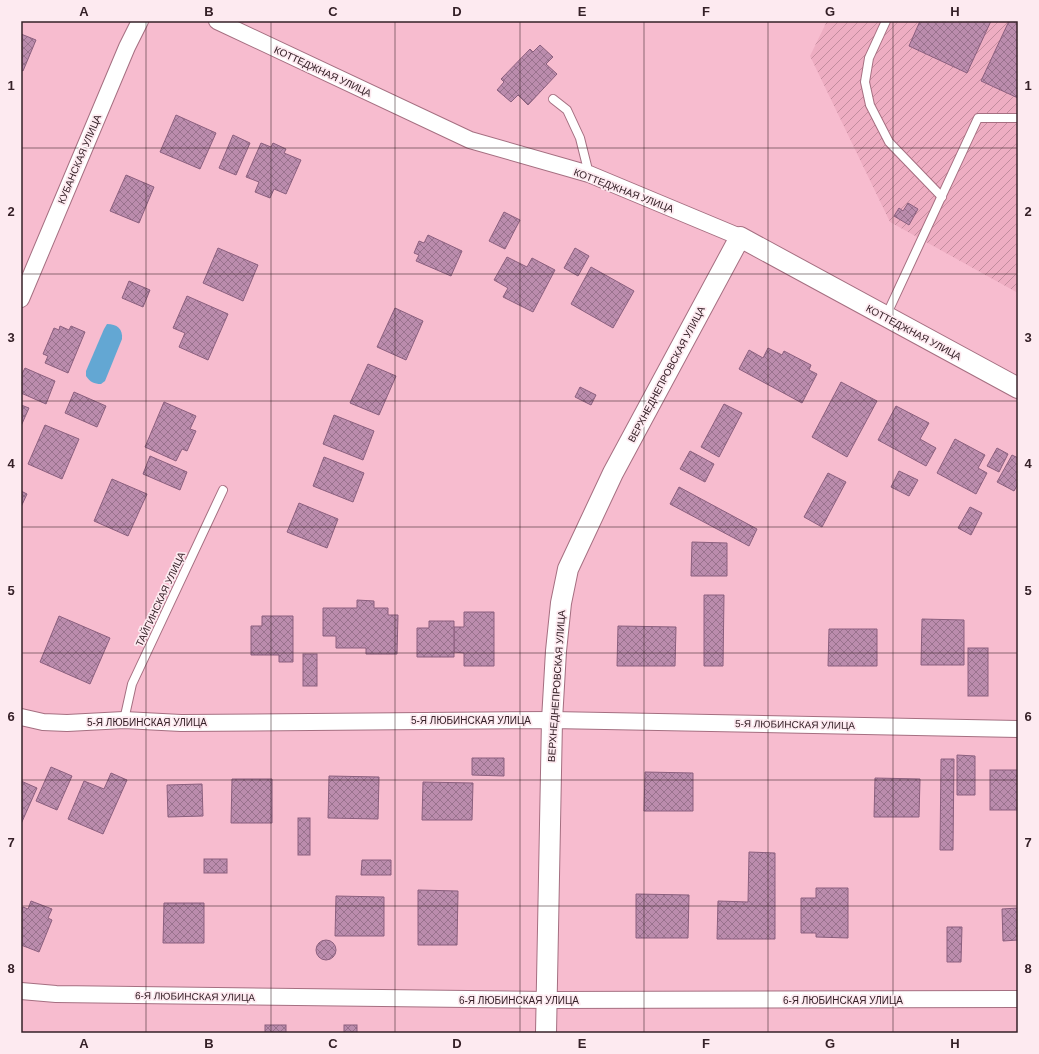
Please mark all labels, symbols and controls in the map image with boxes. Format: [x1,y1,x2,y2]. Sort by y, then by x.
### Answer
text: A [79,4,89,19]
text: B [204,4,214,19]
text: C [328,4,338,19]
text: D [452,4,462,19]
text: E [578,4,587,19]
text: F [702,4,710,19]
text: G [825,4,835,19]
text: H [950,4,960,19]
street label: КОТТЕДЖНАЯ УЛИЦА [272,44,373,99]
text: 1 [7,78,15,93]
text: 1 [1024,78,1032,93]
street label: КУБАНСКАЯ УЛИЦА [56,113,103,206]
street label: КОТТЕДЖНАЯ УЛИЦА [572,166,676,215]
text: 2 [7,204,15,219]
text: 2 [1024,204,1032,219]
street label: КОТТЕДЖНАЯ УЛИЦА [864,303,963,362]
street label: ВЕРХНЕДНЕПРОВСКАЯ УЛИЦА [626,304,707,444]
text: 3 [7,330,15,345]
text: 3 [1024,330,1032,345]
text: 4 [7,456,15,471]
text: 4 [1024,456,1032,471]
street label: ТАЙГИНСКАЯ УЛИЦА [133,549,187,648]
text: 5 [7,583,15,598]
text: 5 [1024,583,1032,598]
street label: ВЕРХНЕДНЕПРОВСКАЯ УЛИЦА [546,609,567,762]
text: 6 [7,709,15,724]
text: 6 [1024,709,1032,724]
street label: 5-Я ЛЮБИНСКАЯ УЛИЦА [411,715,531,726]
street label: 5-Я ЛЮБИНСКАЯ УЛИЦА [87,717,207,728]
street label: 5-Я ЛЮБИНСКАЯ УЛИЦА [735,718,855,731]
text: 7 [7,835,15,850]
text: 7 [1024,835,1032,850]
text: 8 [7,961,15,976]
text: 8 [1024,961,1032,976]
street label: 6-Я ЛЮБИНСКАЯ УЛИЦА [135,990,255,1003]
street label: 6-Я ЛЮБИНСКАЯ УЛИЦА [459,995,579,1006]
street label: 6-Я ЛЮБИНСКАЯ УЛИЦА [783,995,903,1006]
text: A [79,1036,89,1051]
text: B [204,1036,214,1051]
text: C [328,1036,338,1051]
text: D [452,1036,462,1051]
text: E [578,1036,587,1051]
text: F [702,1036,710,1051]
text: G [825,1036,835,1051]
text: H [950,1036,960,1051]

